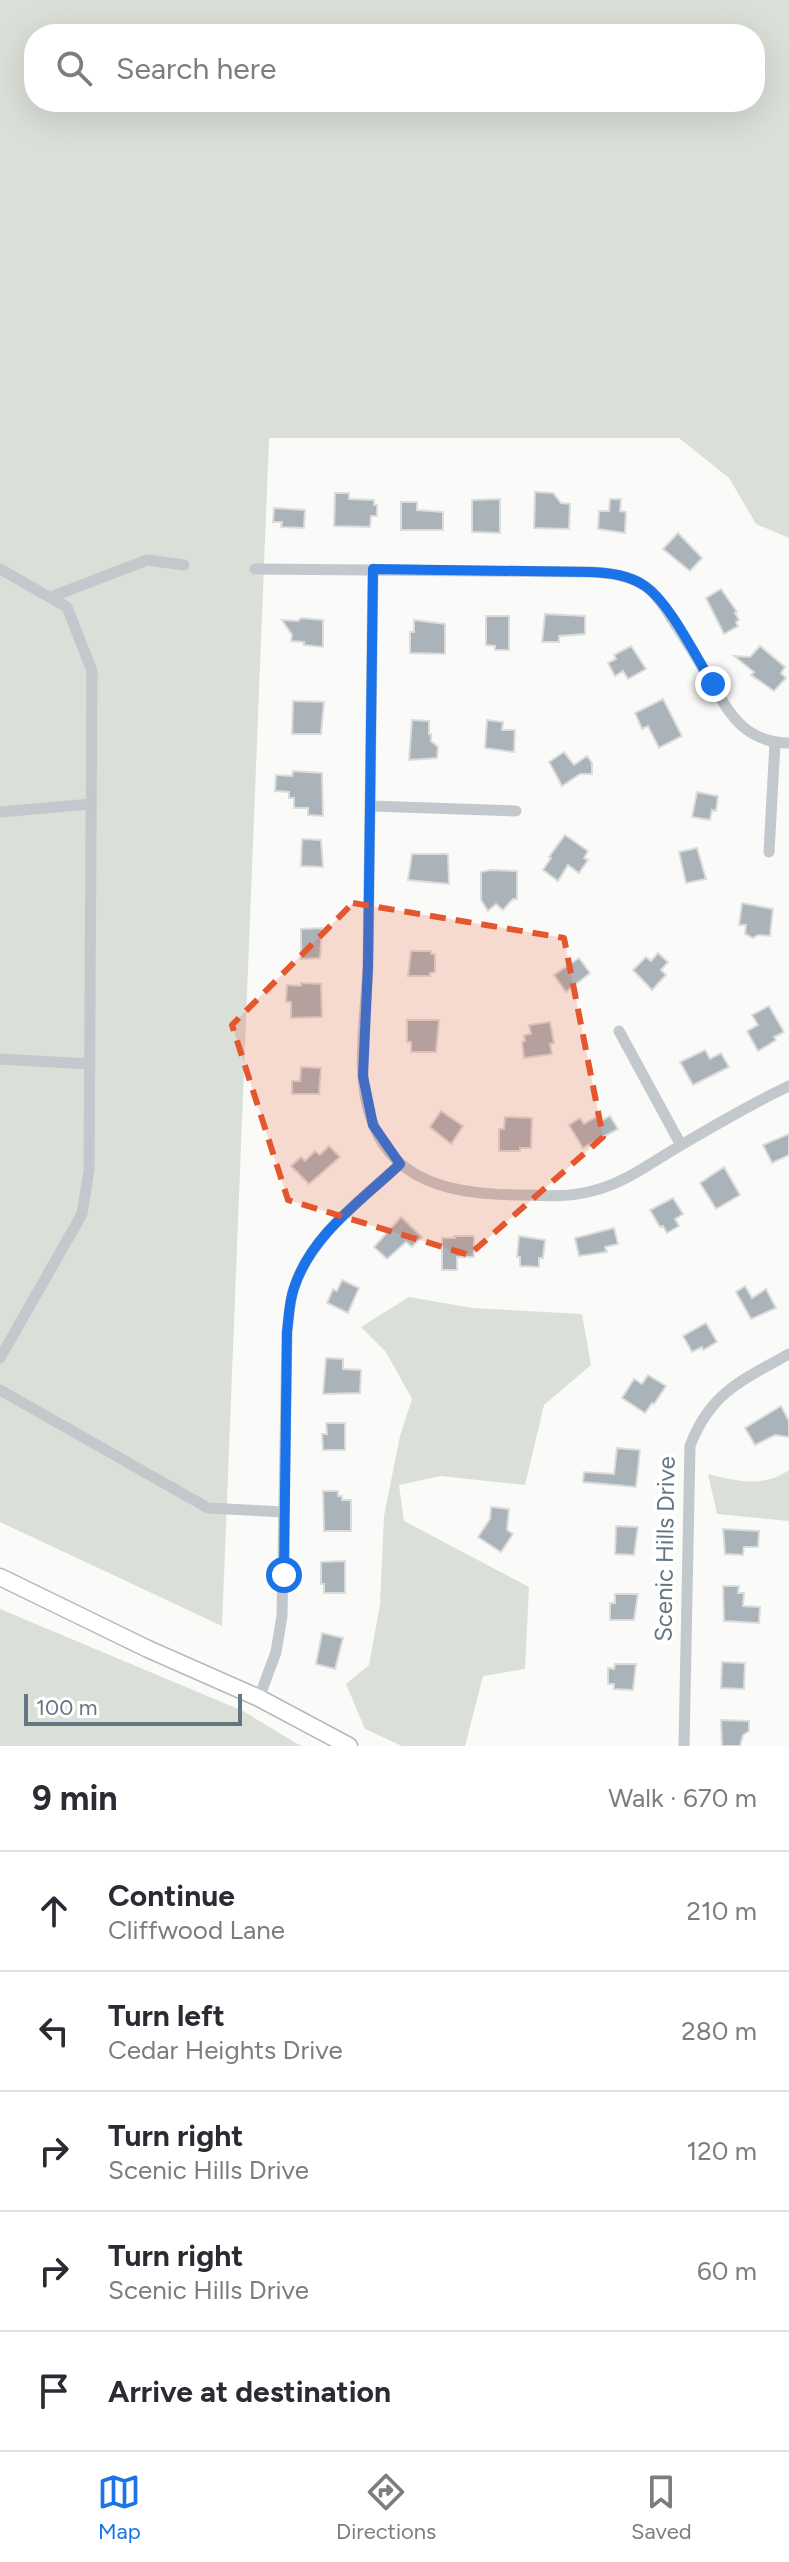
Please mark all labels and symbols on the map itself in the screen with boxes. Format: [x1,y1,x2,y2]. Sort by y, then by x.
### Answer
route end [695,666,731,702]
street label: Scenic Hills Drive [648,1456,681,1642]
route start [266,1557,302,1593]
scale bar [24,1690,242,1726]

